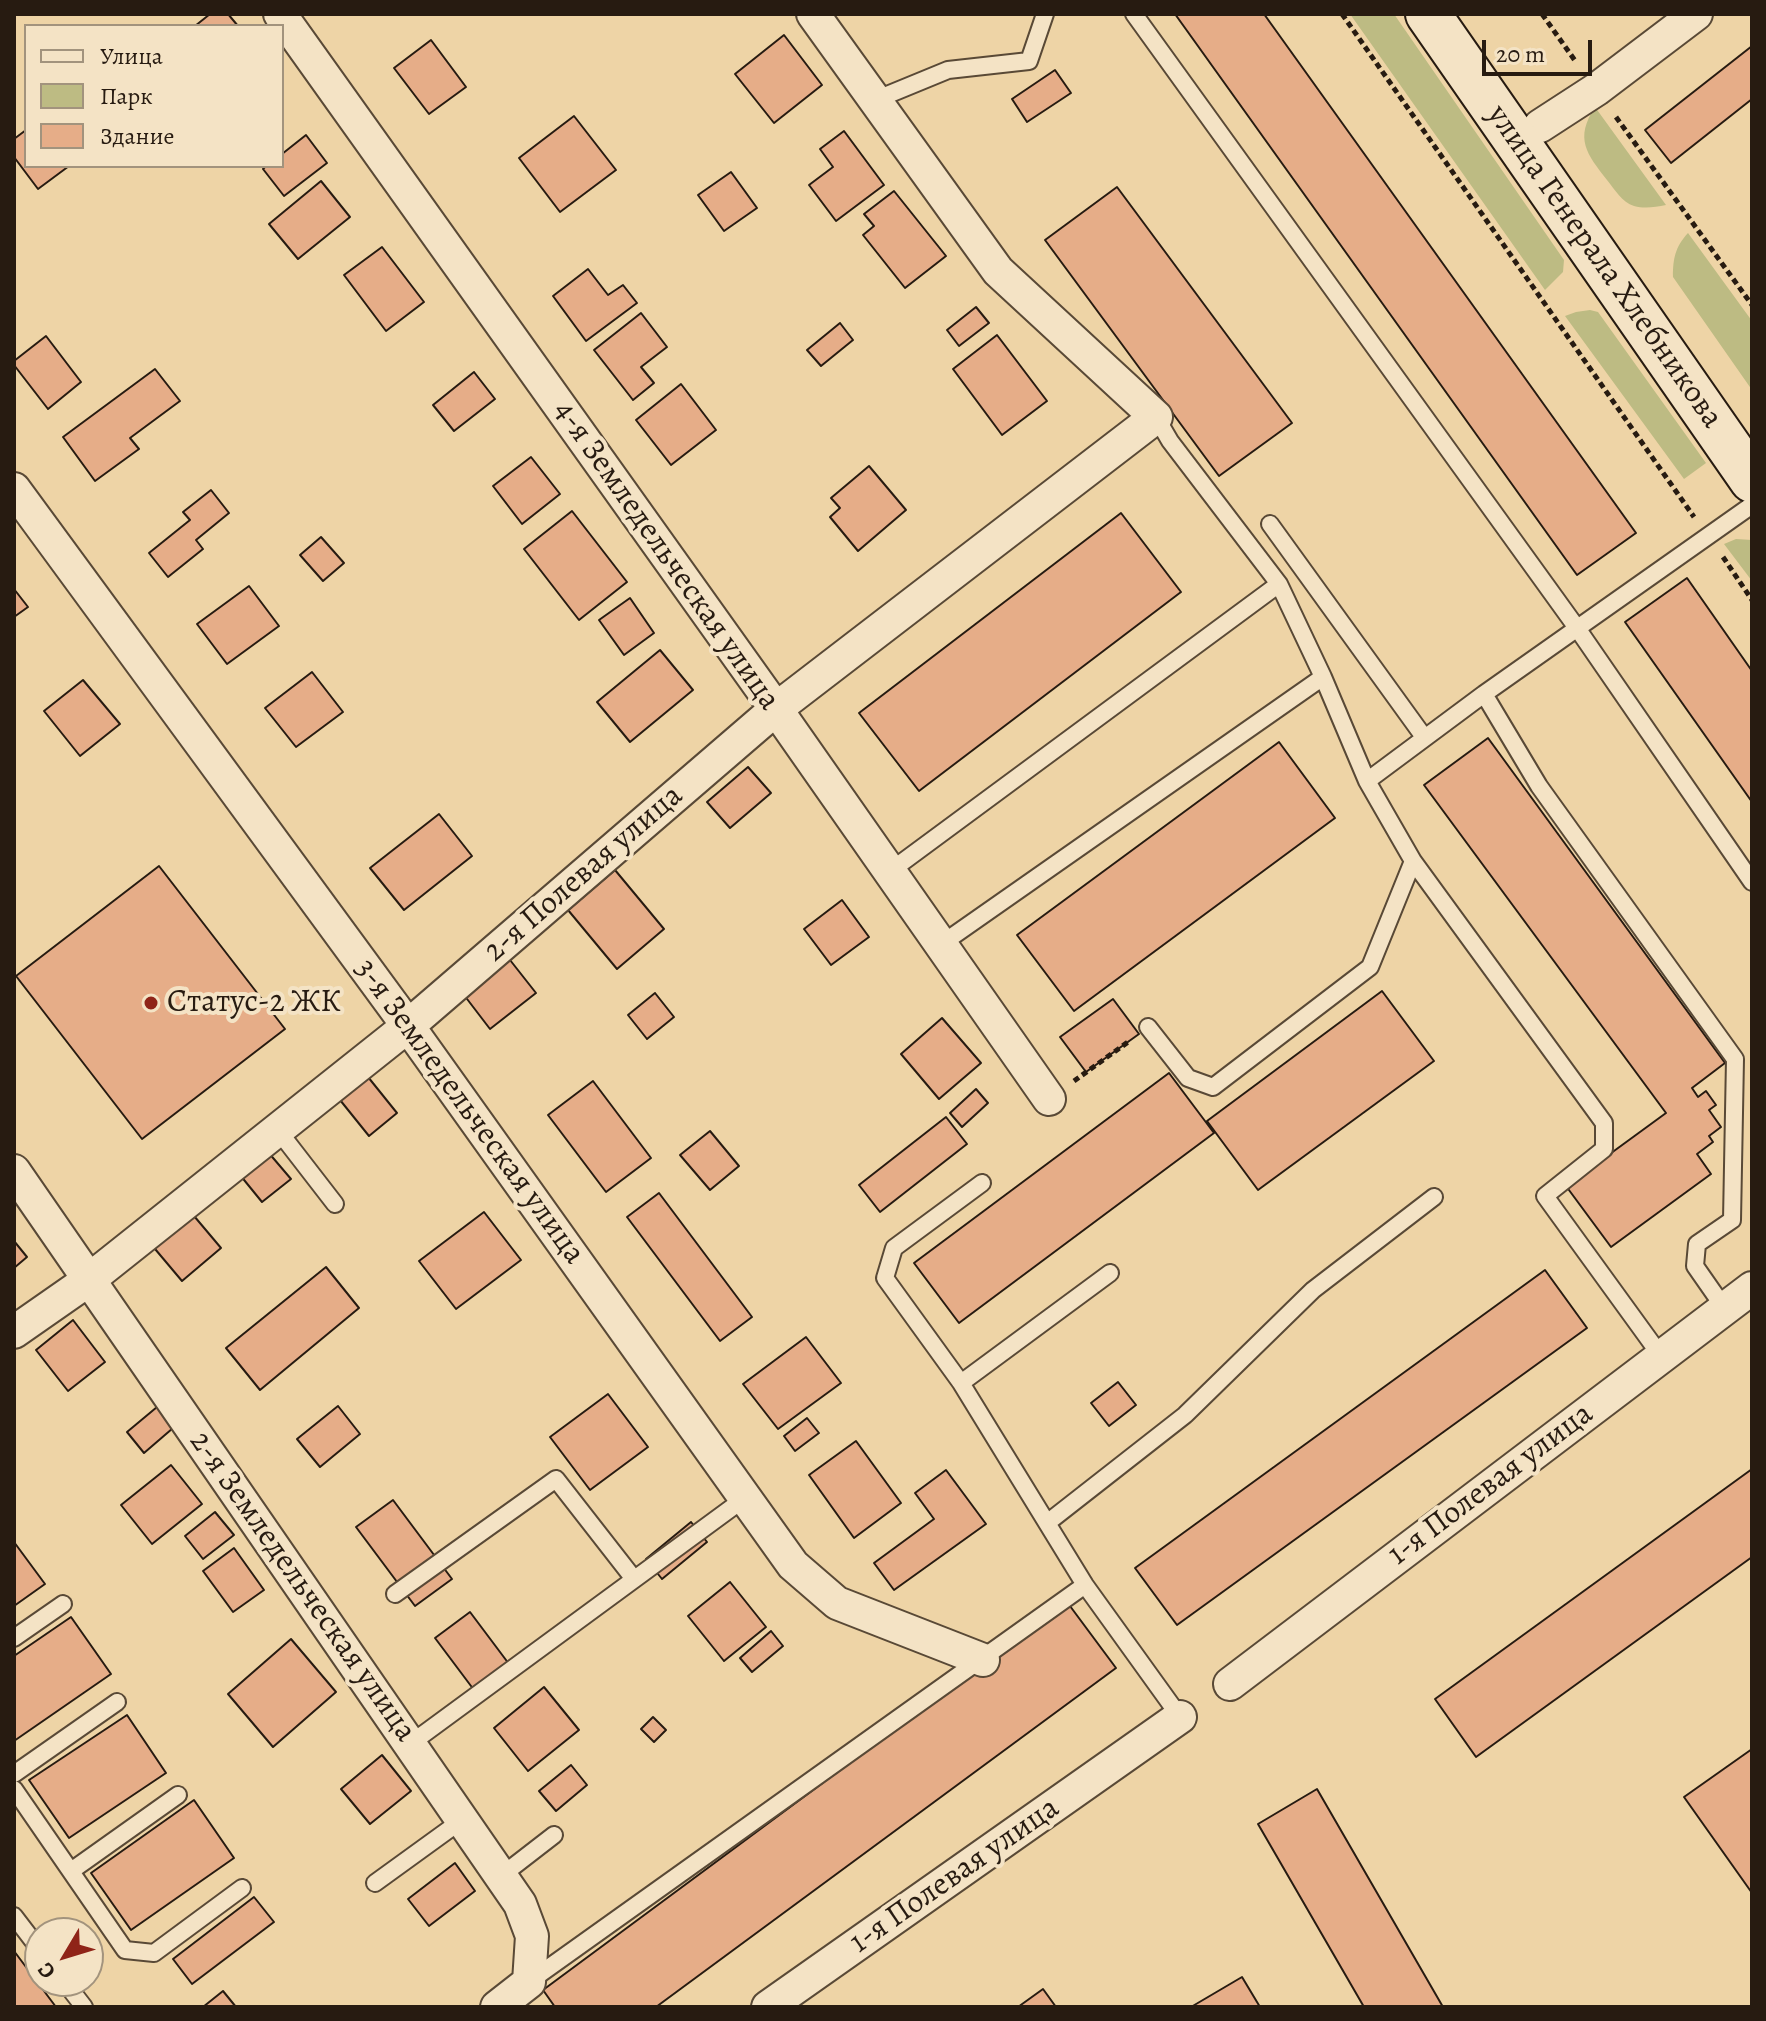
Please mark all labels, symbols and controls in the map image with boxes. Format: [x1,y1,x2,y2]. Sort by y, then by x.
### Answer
legend [24,24,284,168]
scale bar [1486,24,1596,74]
text: 20 m [1496,38,1545,70]
text: Улица [100,40,163,72]
text: Парк [100,80,153,112]
street label: улица Генерала Хлебникова [1478,98,1730,436]
text: Здание [100,120,175,152]
street label: 4-я Земледельческая улица [544,394,788,718]
street label: 2-я Полевая улица [477,777,691,971]
street label: 3-я Земледельческая улица [345,952,593,1272]
place label: Статус-2 ЖК [167,984,341,1022]
marker: Статус-2 ЖК [142,994,160,1012]
street label: 1-я Полевая улица [1381,1396,1601,1574]
street label: 2-я Земледельческая улица [180,1425,424,1749]
street label: 1-я Полевая улица [843,1790,1067,1962]
north arrow [24,1917,104,1997]
text: С [31,1956,63,1985]

